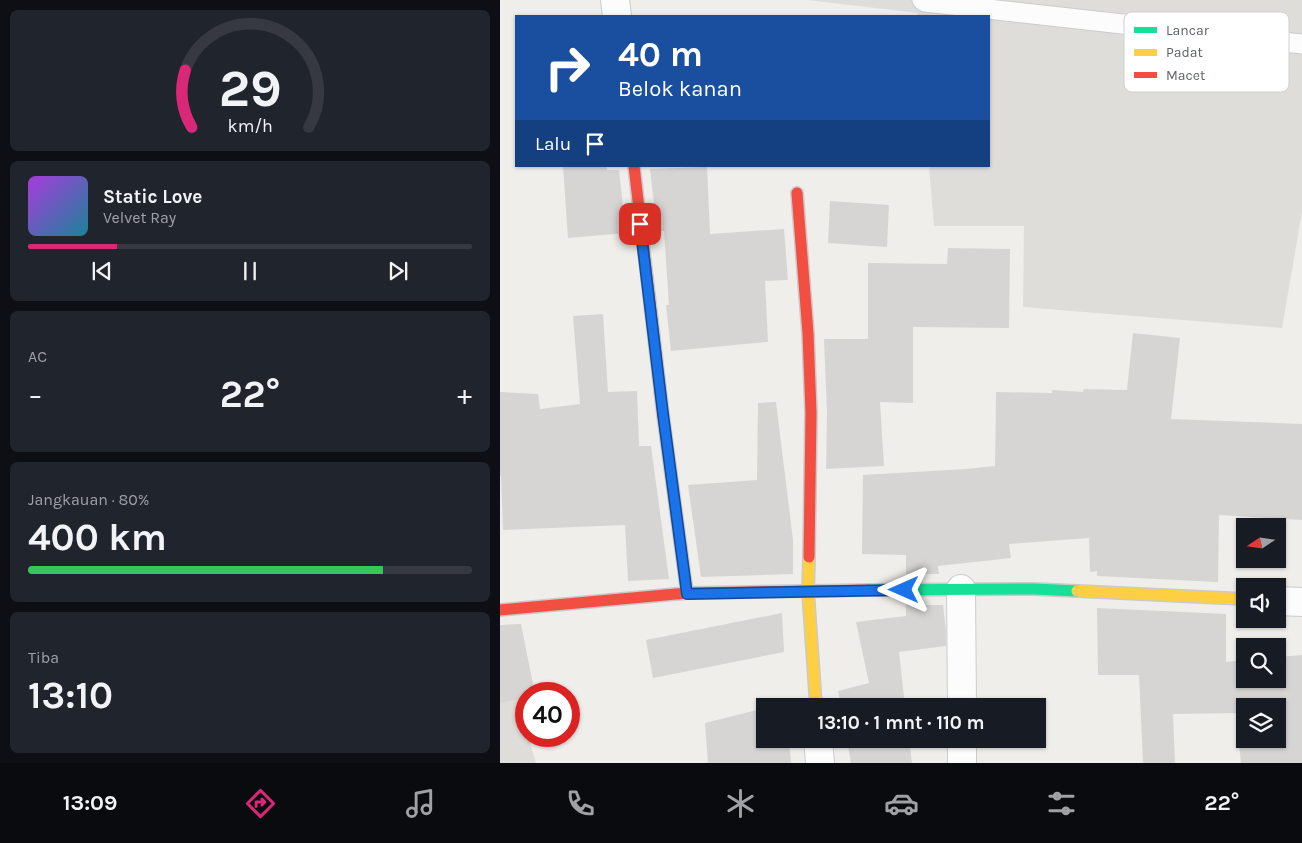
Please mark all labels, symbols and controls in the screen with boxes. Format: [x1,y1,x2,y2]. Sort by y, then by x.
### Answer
legend [1124,12,1289,92]
text: Lancar [1166,22,1210,39]
text: 40 m [618,34,703,75]
icon: right [535,35,600,100]
text: Padat [1166,44,1203,61]
text: 29 [218,58,282,119]
text: Macet [1166,67,1205,84]
text: Belok kanan [618,76,742,102]
text: km/h [227,116,273,137]
icon: arrive [581,130,609,158]
text: Lalu [535,133,571,155]
text: Static Love [103,186,202,208]
pin [619,203,661,245]
text: Velvet Ray [103,208,176,227]
icon: arrive [626,210,654,238]
icon: previous [88,257,116,285]
icon: pause [236,257,264,285]
icon: next [384,257,412,285]
text: AC [28,347,47,366]
text: 22° [220,372,280,417]
text: − [28,378,43,411]
text: + [457,378,472,411]
text: Jangkauan · 80% [28,490,149,509]
text: 400 km [28,515,167,560]
north arrow [1236,518,1286,568]
map controls [1236,518,1286,748]
position arrow [877,563,929,615]
button: sound [1236,578,1286,628]
button: search [1236,638,1286,688]
text: Tiba [28,648,59,667]
text: 13:10 [28,673,113,718]
speed limit sign: 40 [515,682,580,747]
button: layers [1236,698,1286,748]
text: 13:10 · 1 mnt · 110 m [817,712,985,734]
icon: directions [243,786,278,821]
icon: music [403,786,438,821]
icon: phone [563,786,598,821]
icon: climate [723,786,758,821]
icon: car [884,786,919,821]
icon: filters [1044,786,1079,821]
text: 13:09 [63,790,117,816]
text: 22° [1204,790,1239,816]

